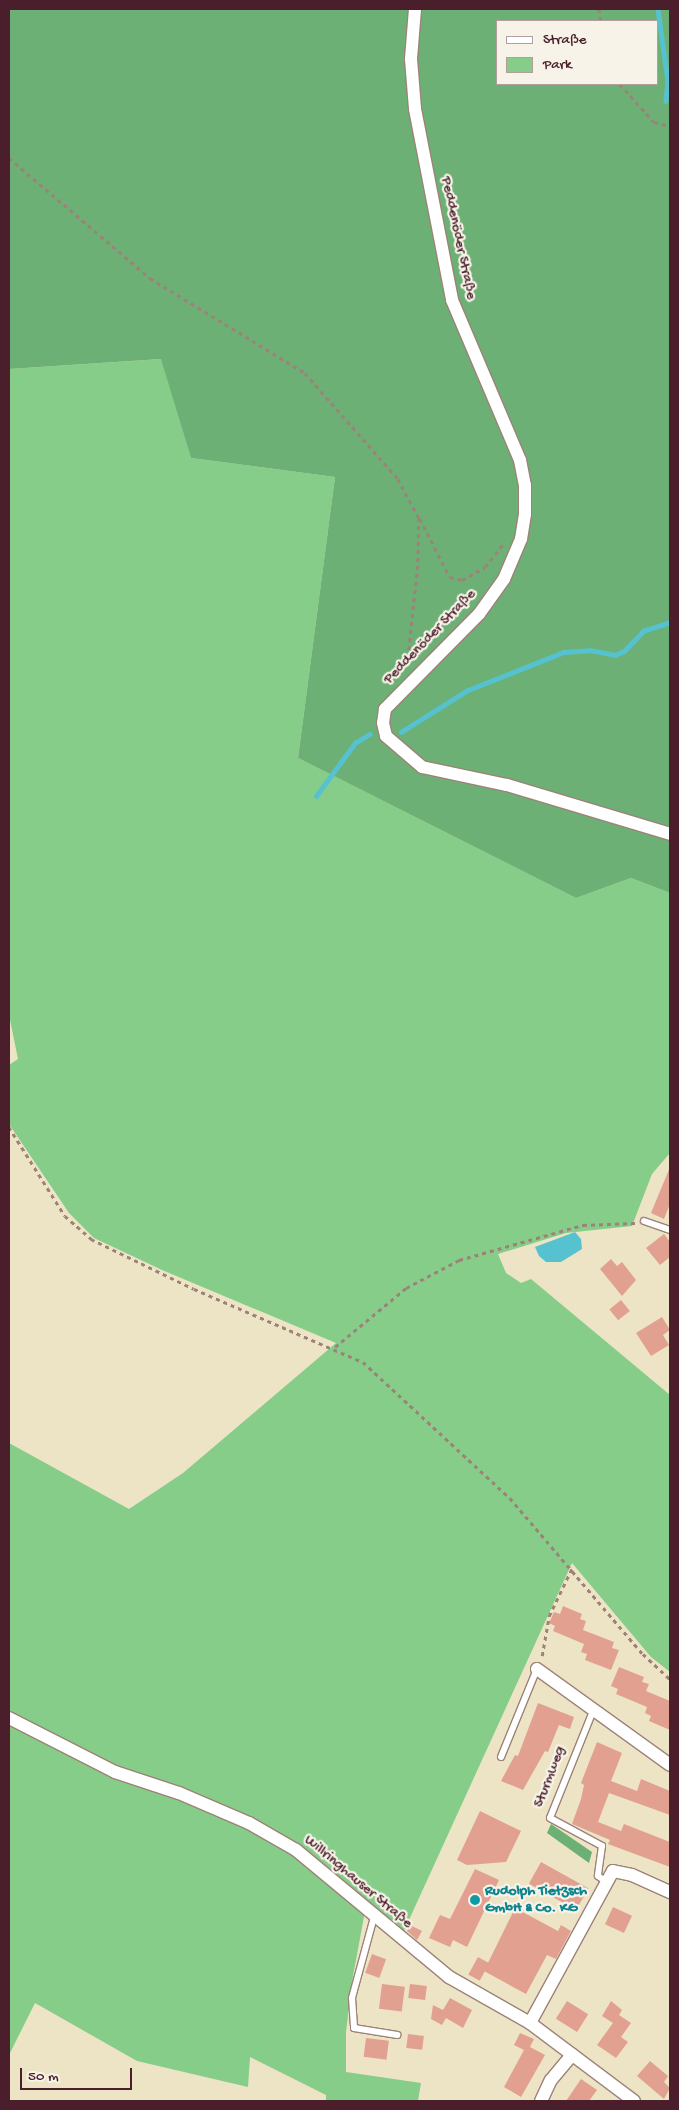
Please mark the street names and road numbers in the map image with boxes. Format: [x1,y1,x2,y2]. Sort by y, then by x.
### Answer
street label: Peddenöder Straße [436,175,480,301]
street label: Peddenöder Straße [380,586,480,688]
street label: Sturmweg [530,1744,570,1810]
street label: Willringhauser Straße [300,1831,416,1933]

